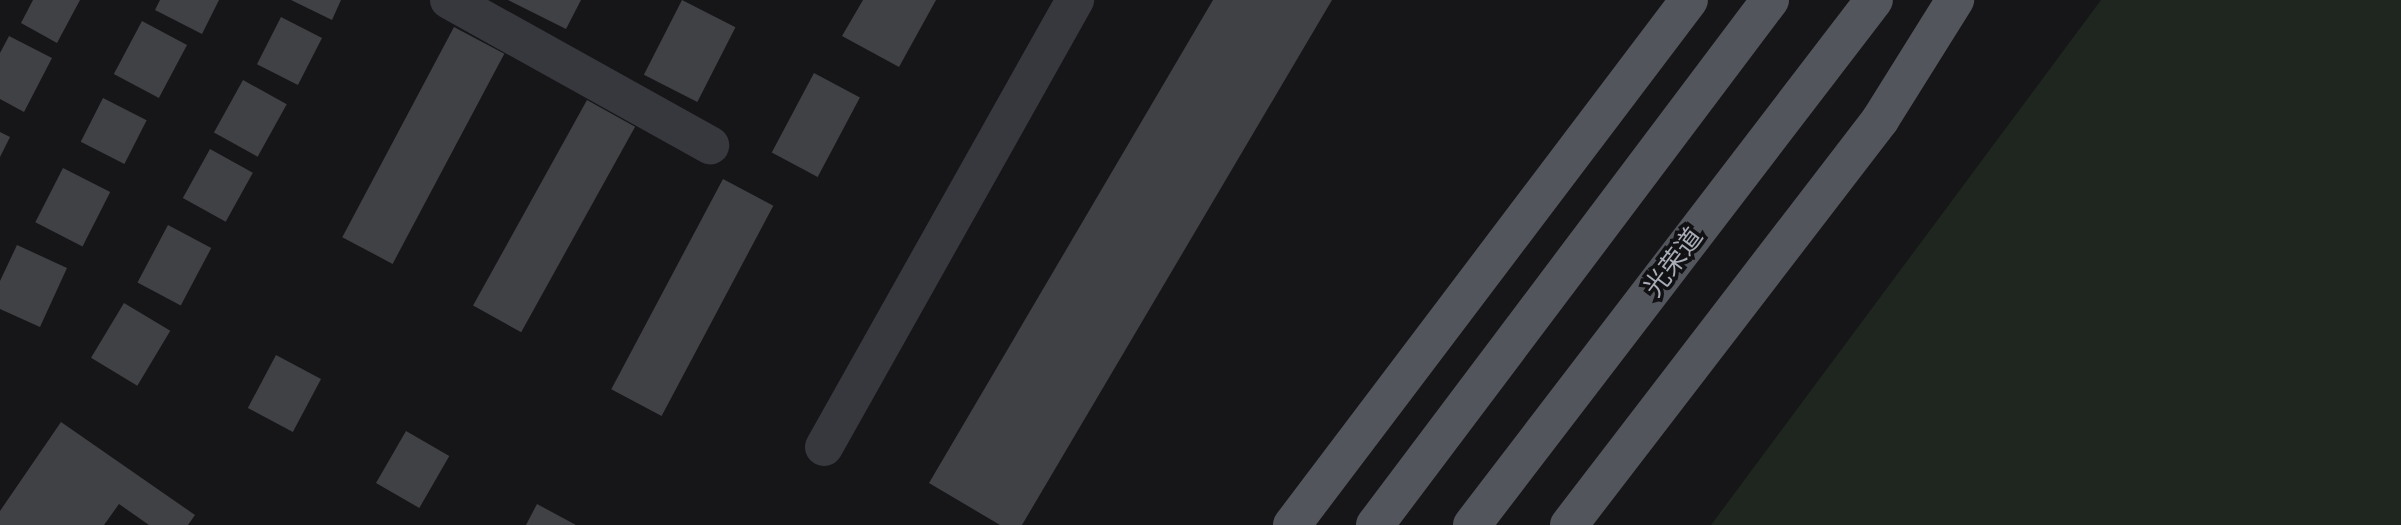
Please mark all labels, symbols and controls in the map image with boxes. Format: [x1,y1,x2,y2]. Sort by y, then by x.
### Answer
street label: 光荣道 [1637,221,1709,303]

